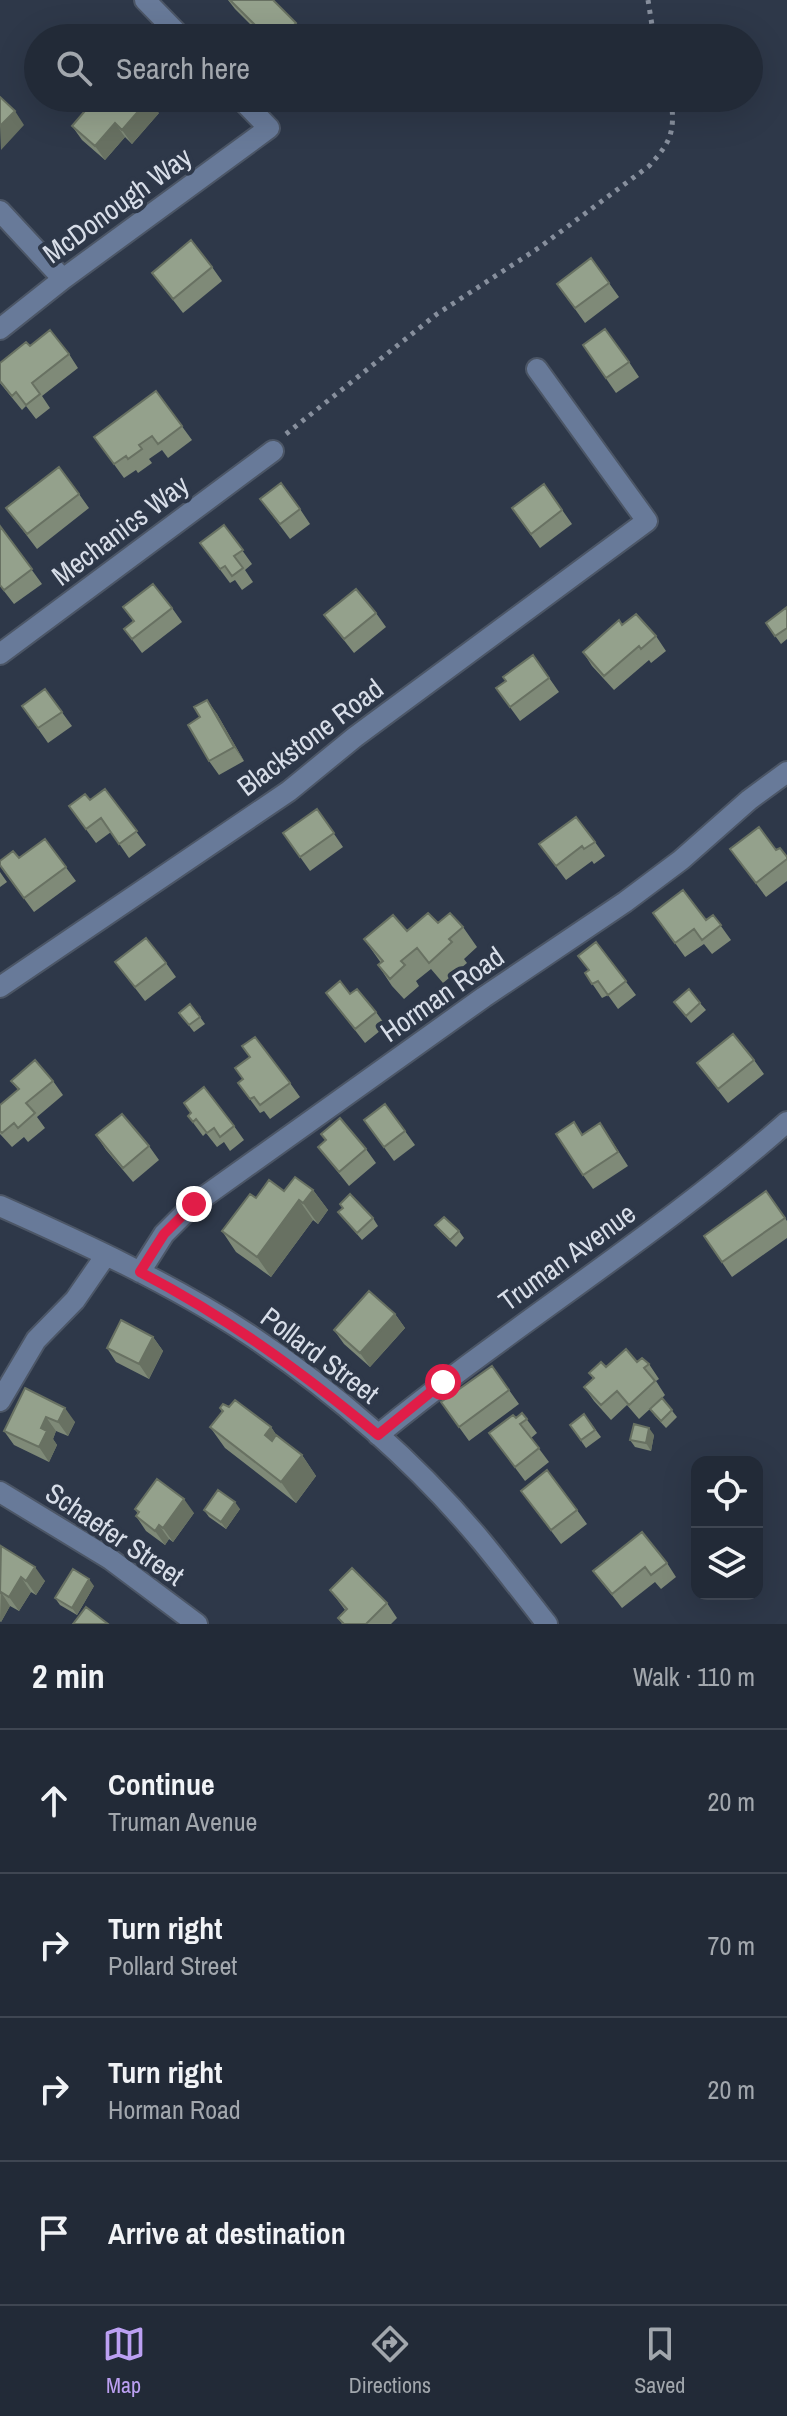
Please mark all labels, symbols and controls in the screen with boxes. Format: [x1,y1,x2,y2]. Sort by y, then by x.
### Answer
search box [24,24,763,112]
icon: search [52,46,96,90]
text: Search here [116,48,250,88]
street label: McDonough Way [35,138,199,272]
street label: Mechanics Way [44,466,197,594]
street label: Blackstone Road [229,670,391,804]
street label: Horman Road [373,937,511,1051]
route end [176,1186,212,1222]
street label: Truman Avenue [491,1194,643,1320]
street label: Pollard Street [253,1298,387,1412]
route start [425,1364,461,1400]
map controls [691,1456,763,1600]
button: locate [691,1456,763,1528]
street label: Schaefer Street [38,1474,192,1594]
button: layers [691,1528,763,1600]
text: 2 min [32,1653,105,1699]
text: Walk · 110 m [633,1659,755,1694]
text: Continue [108,1764,215,1804]
icon: ahead [32,1779,76,1823]
text: 20 m [708,1784,755,1819]
text: Truman Avenue [108,1804,257,1839]
text: Turn right [108,1908,222,1948]
icon: right [32,1923,76,1967]
text: 70 m [708,1928,755,1963]
text: Pollard Street [108,1948,237,1983]
text: Turn right [108,2052,222,2092]
icon: right [32,2067,76,2111]
text: 20 m [708,2072,755,2107]
text: Horman Road [108,2092,241,2127]
icon: arrive [32,2211,76,2255]
text: Arrive at destination [108,2213,346,2253]
tab: Map [102,2322,146,2400]
tab: Directions [349,2322,431,2400]
tab: Saved [634,2322,685,2400]

